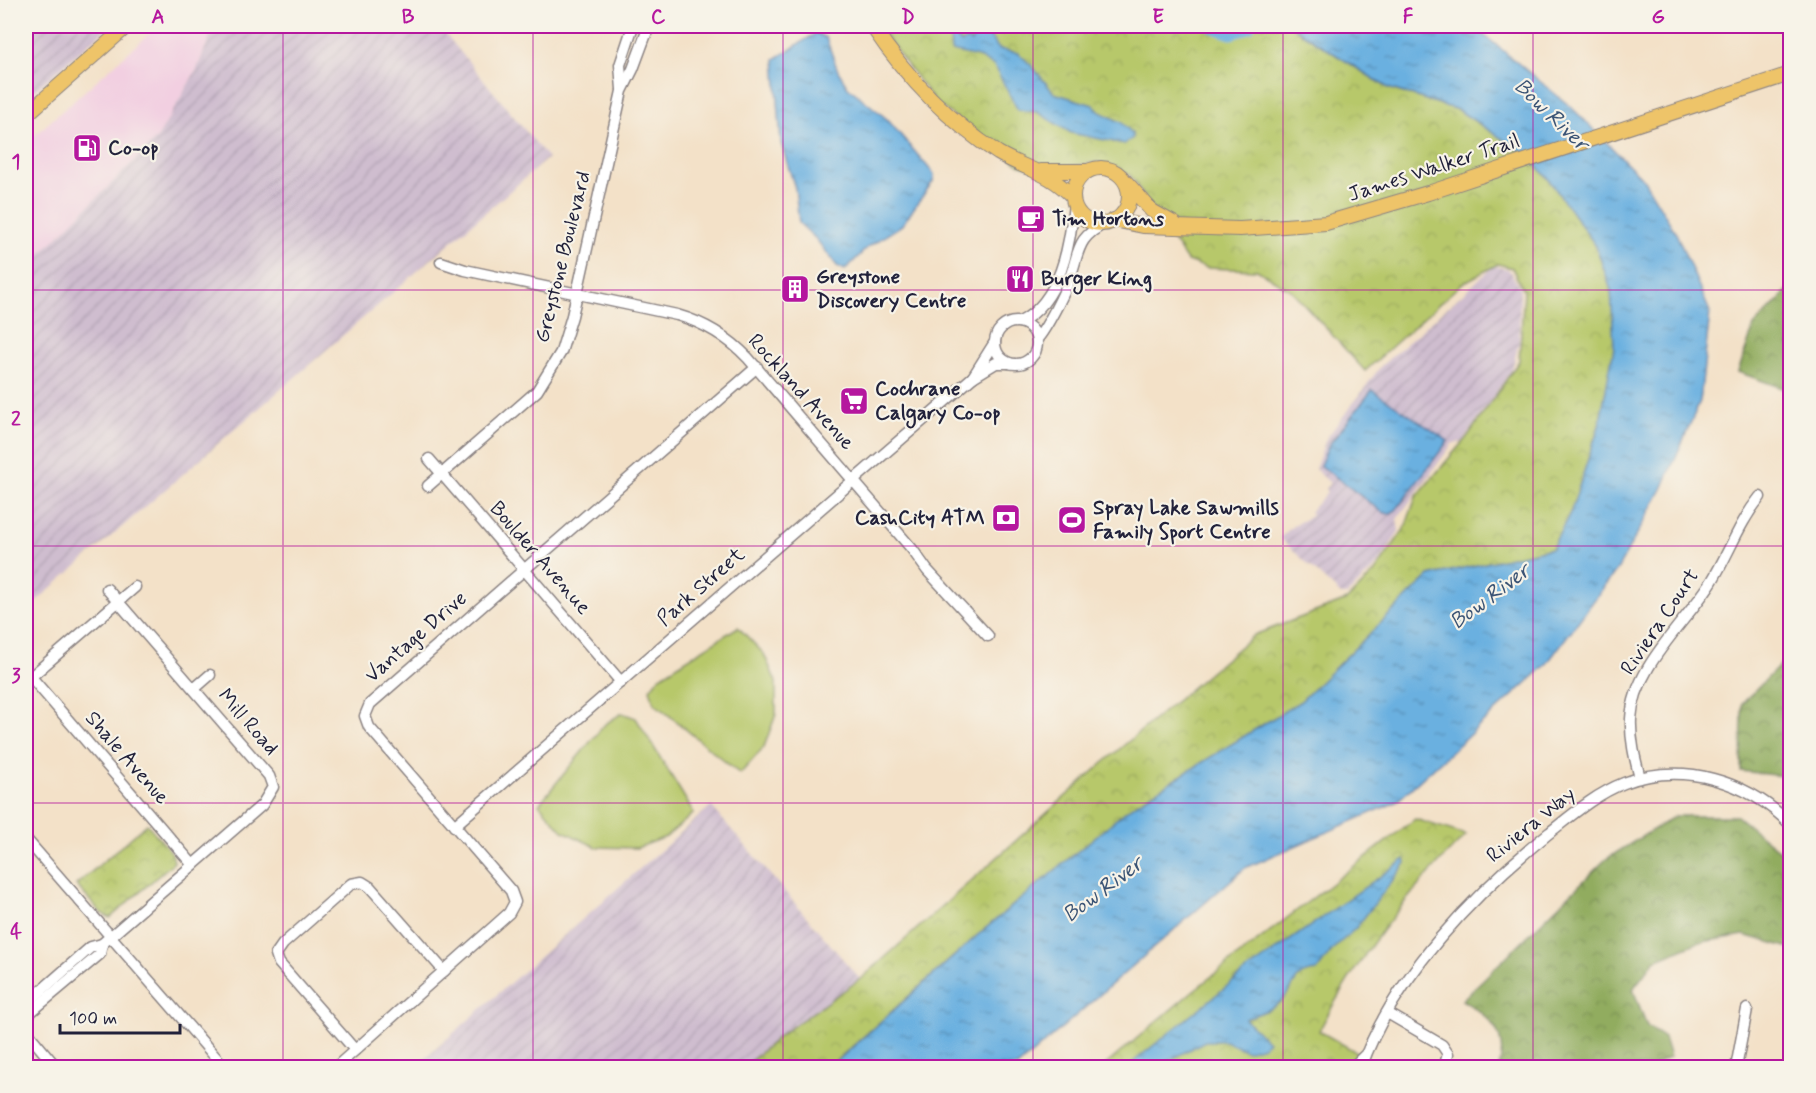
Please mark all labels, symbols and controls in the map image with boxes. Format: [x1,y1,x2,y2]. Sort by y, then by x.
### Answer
text: A [151,4,165,31]
text: B [402,4,415,31]
text: C [651,4,666,31]
text: D [901,4,915,31]
text: E [1152,4,1164,31]
text: F [1403,4,1414,31]
text: G [1651,4,1665,31]
water label: Bow River [1508,73,1596,159]
street label: James Walker Trail [1345,127,1523,209]
fuel station icon: Co-op [71,132,103,164]
place label: Co-op [108,134,159,162]
text: 1 [12,149,20,176]
street label: Greystone Boulevard [528,168,598,346]
cafe icon: Tim Hortons [1015,203,1047,235]
place label: Tim Hortons [1052,205,1165,233]
place label: Greystone Discovery Centre [816,263,966,315]
restaurant icon: Burger King [1004,263,1036,295]
place label: Burger King [1041,265,1152,295]
building icon: Greystone Discovery Centre [779,273,811,305]
street label: Rockland Avenue [741,328,861,456]
place label: Cochrane Calgary Co-op [875,375,1001,429]
supermarket icon: Cochrane Calgary Co-op [838,385,870,417]
text: 2 [11,406,21,433]
place label: Spray Lake Sawmills Family Sport Centre [1093,494,1279,546]
street label: Boulder Avenue [483,495,597,621]
bank icon: CashCity ATM [990,502,1022,534]
place label: CashCity ATM [855,504,985,532]
sports icon: Spray Lake Sawmills Family Sport Centre [1056,504,1088,536]
street label: Park Street [651,541,751,633]
water label: Bow River [1444,556,1538,636]
street label: Riviera Court [1614,563,1706,681]
street label: Vantage Drive [359,585,473,689]
text: 3 [11,663,21,690]
street label: Mill Road [211,683,285,761]
street label: Shale Avenue [78,705,176,811]
street label: Riviera Way [1481,781,1581,869]
water label: Bow River [1057,849,1151,929]
text: 4 [10,919,22,946]
scale bar [60,997,180,1035]
text: 100 m [69,1007,117,1031]

